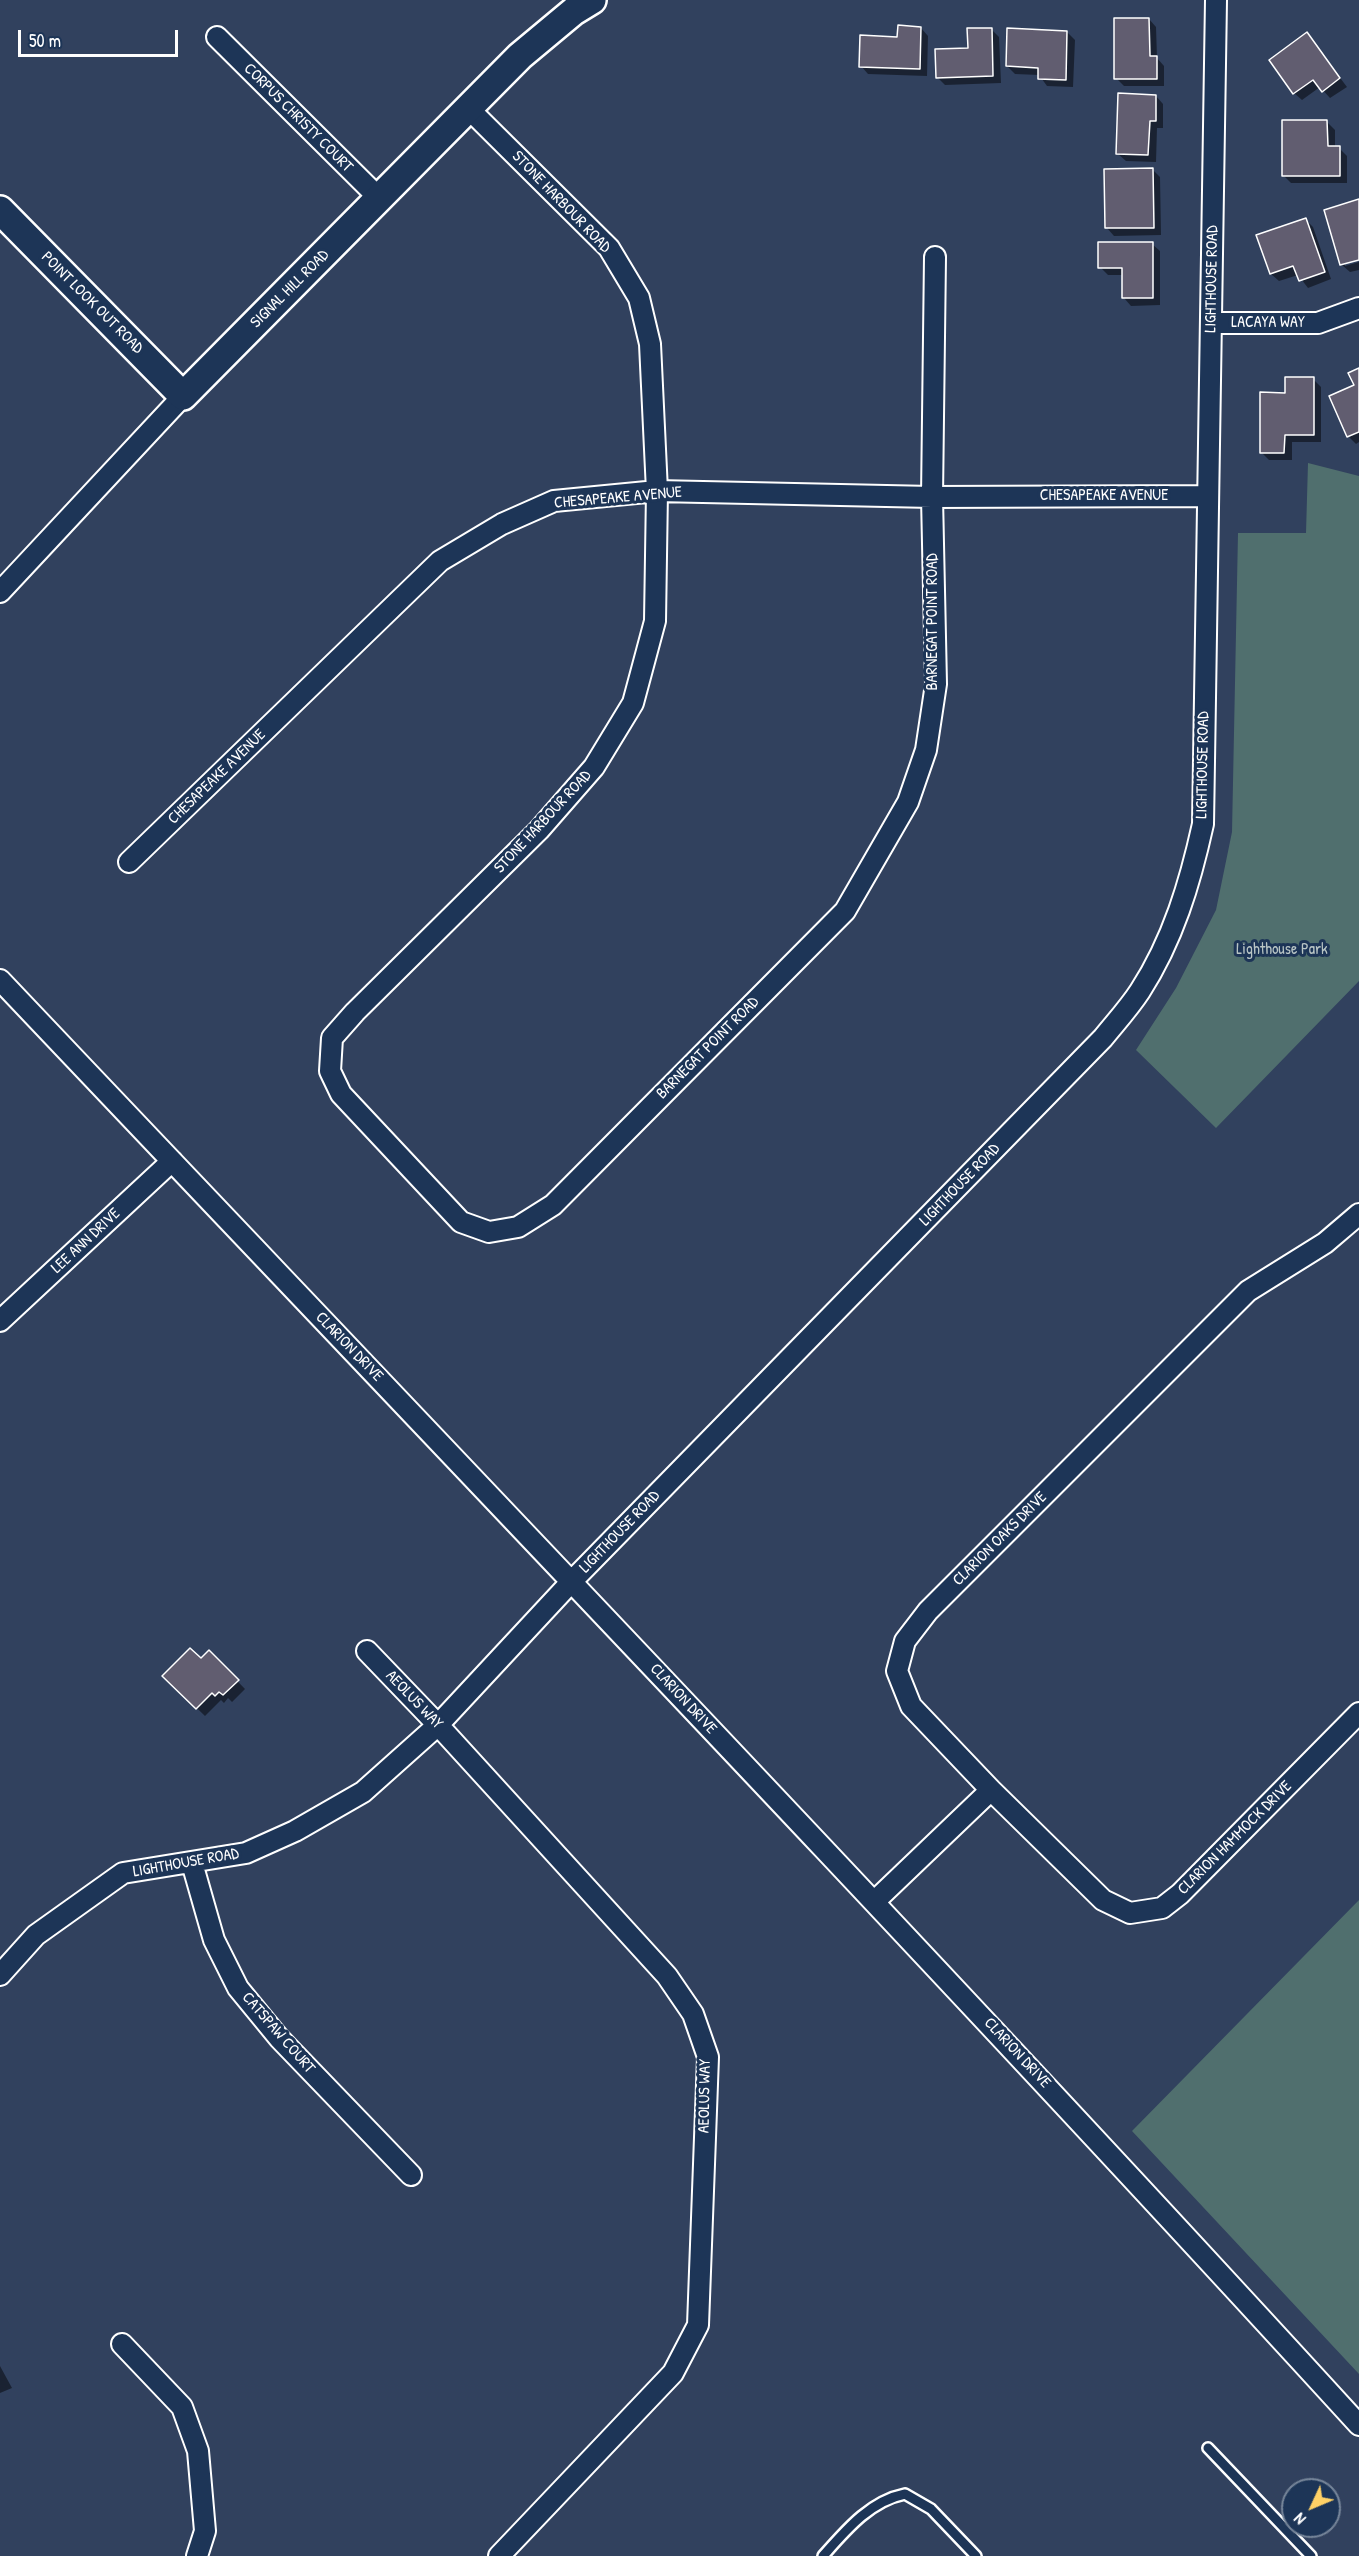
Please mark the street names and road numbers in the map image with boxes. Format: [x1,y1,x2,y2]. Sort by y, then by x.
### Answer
street label: CORPUS CHRISTY COURT [239,59,357,177]
street label: STONE HARBOUR ROAD [508,147,614,257]
street label: LIGHTHOUSE ROAD [1201,225,1223,333]
street label: SIGNAL HILL ROAD [247,246,333,332]
street label: POINT LOOK OUT ROAD [37,248,147,358]
street label: LACAYA WAY [1231,313,1305,333]
street label: CHESAPEAKE AVENUE [553,483,683,513]
street label: CHESAPEAKE AVENUE [1040,486,1168,506]
street label: BARNEGAT POINT ROAD [923,553,943,691]
street label: LIGHTHOUSE ROAD [1192,711,1214,819]
street label: CHESAPEAKE AVENUE [164,725,270,829]
street label: STONE HARBOUR ROAD [490,766,596,878]
street label: BARNEGAT POINT ROAD [653,993,763,1103]
street label: LIGHTHOUSE ROAD [916,1140,1004,1230]
street label: LEE ANN DRIVE [48,1204,124,1278]
street label: CLARION DRIVE [311,1308,387,1386]
street label: LIGHTHOUSE ROAD [576,1487,664,1577]
street label: CLARION OAKS DRIVE [949,1488,1051,1590]
street label: CLARION DRIVE [646,1660,720,1738]
street label: AEOLUS WAY [381,1667,447,1733]
street label: CLARION HAMMOCK DRIVE [1174,1777,1296,1899]
street label: LIGHTHOUSE ROAD [132,1844,240,1882]
street label: CATSPAW COURT [237,1988,319,2078]
street label: CLARION DRIVE [980,2014,1054,2092]
street label: AEOLUS WAY [695,2059,715,2133]

